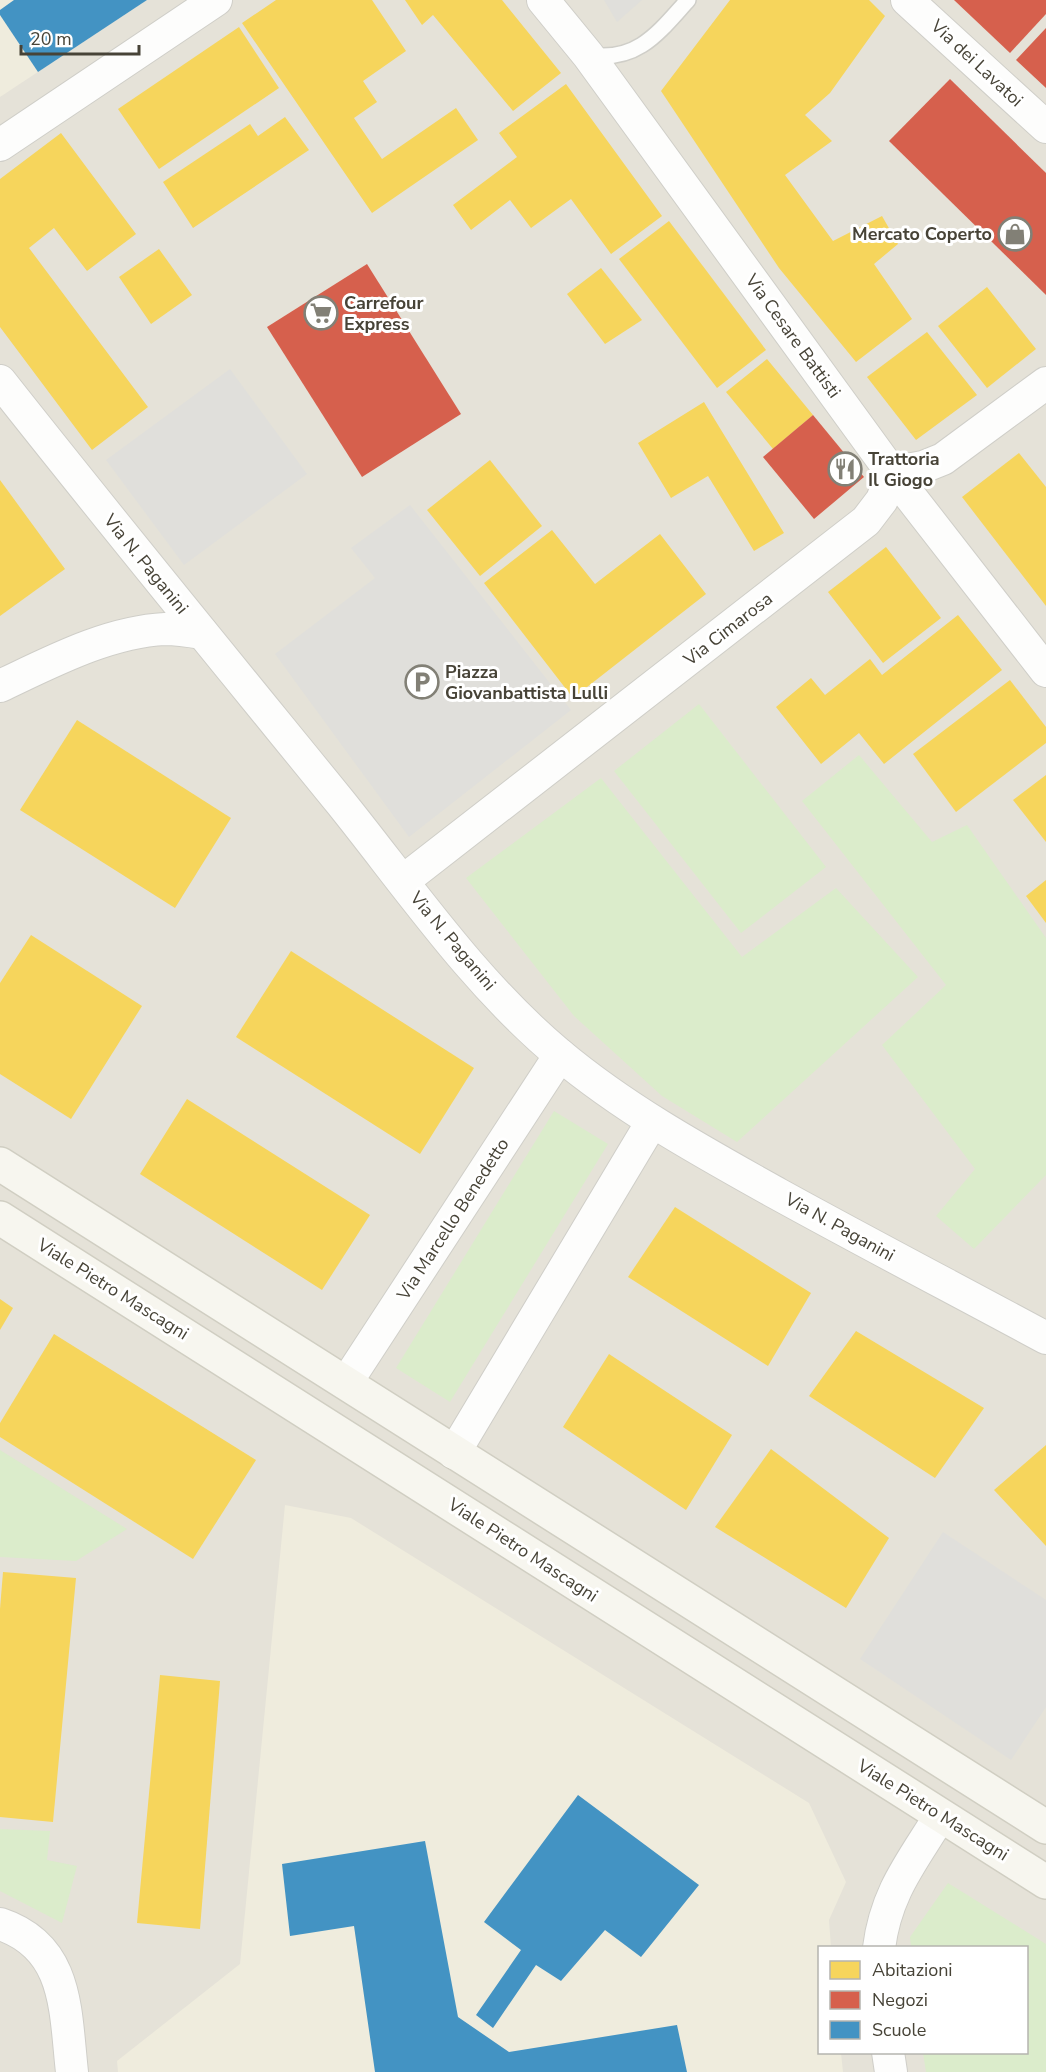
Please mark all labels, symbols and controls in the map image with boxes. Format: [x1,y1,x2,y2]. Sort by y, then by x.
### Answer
street label: Via dei Lavatoi [925,13,1028,112]
scale bar [21,18,140,56]
text: 20 m [30,27,72,51]
shop icon: Mercato Coperto [997,216,1033,252]
place label: Mercato Coperto [852,222,992,246]
street label: Via Cesare Battisti [739,268,846,403]
place label: Carrefour Express [344,291,424,336]
supermarket icon: Carrefour Express [303,295,339,331]
place label: Trattoria Il Giogo [868,447,940,492]
restaurant icon: Trattoria Il Giogo [827,451,863,487]
street label: Via N. Paganini [98,508,194,619]
street label: Via Cimarosa [678,587,777,672]
place label: Piazza Giovanbattista Lulli [445,660,608,705]
parking icon: Piazza Giovanbattista Lulli [404,664,440,700]
street label: Via N. Paganini [404,886,501,996]
street label: Via Marcello Benedetto [391,1133,514,1306]
street label: Via N. Paganini [780,1186,899,1267]
street label: Viale Pietro Mascagni [32,1232,193,1345]
street label: Viale Pietro Mascagni [443,1492,603,1608]
street label: Viale Pietro Mascagni [852,1753,1013,1866]
legend [818,1946,1028,2054]
text: Abitazioni [872,1958,953,1982]
text: Negozi [872,1988,928,2012]
text: Scuole [872,2018,926,2042]

